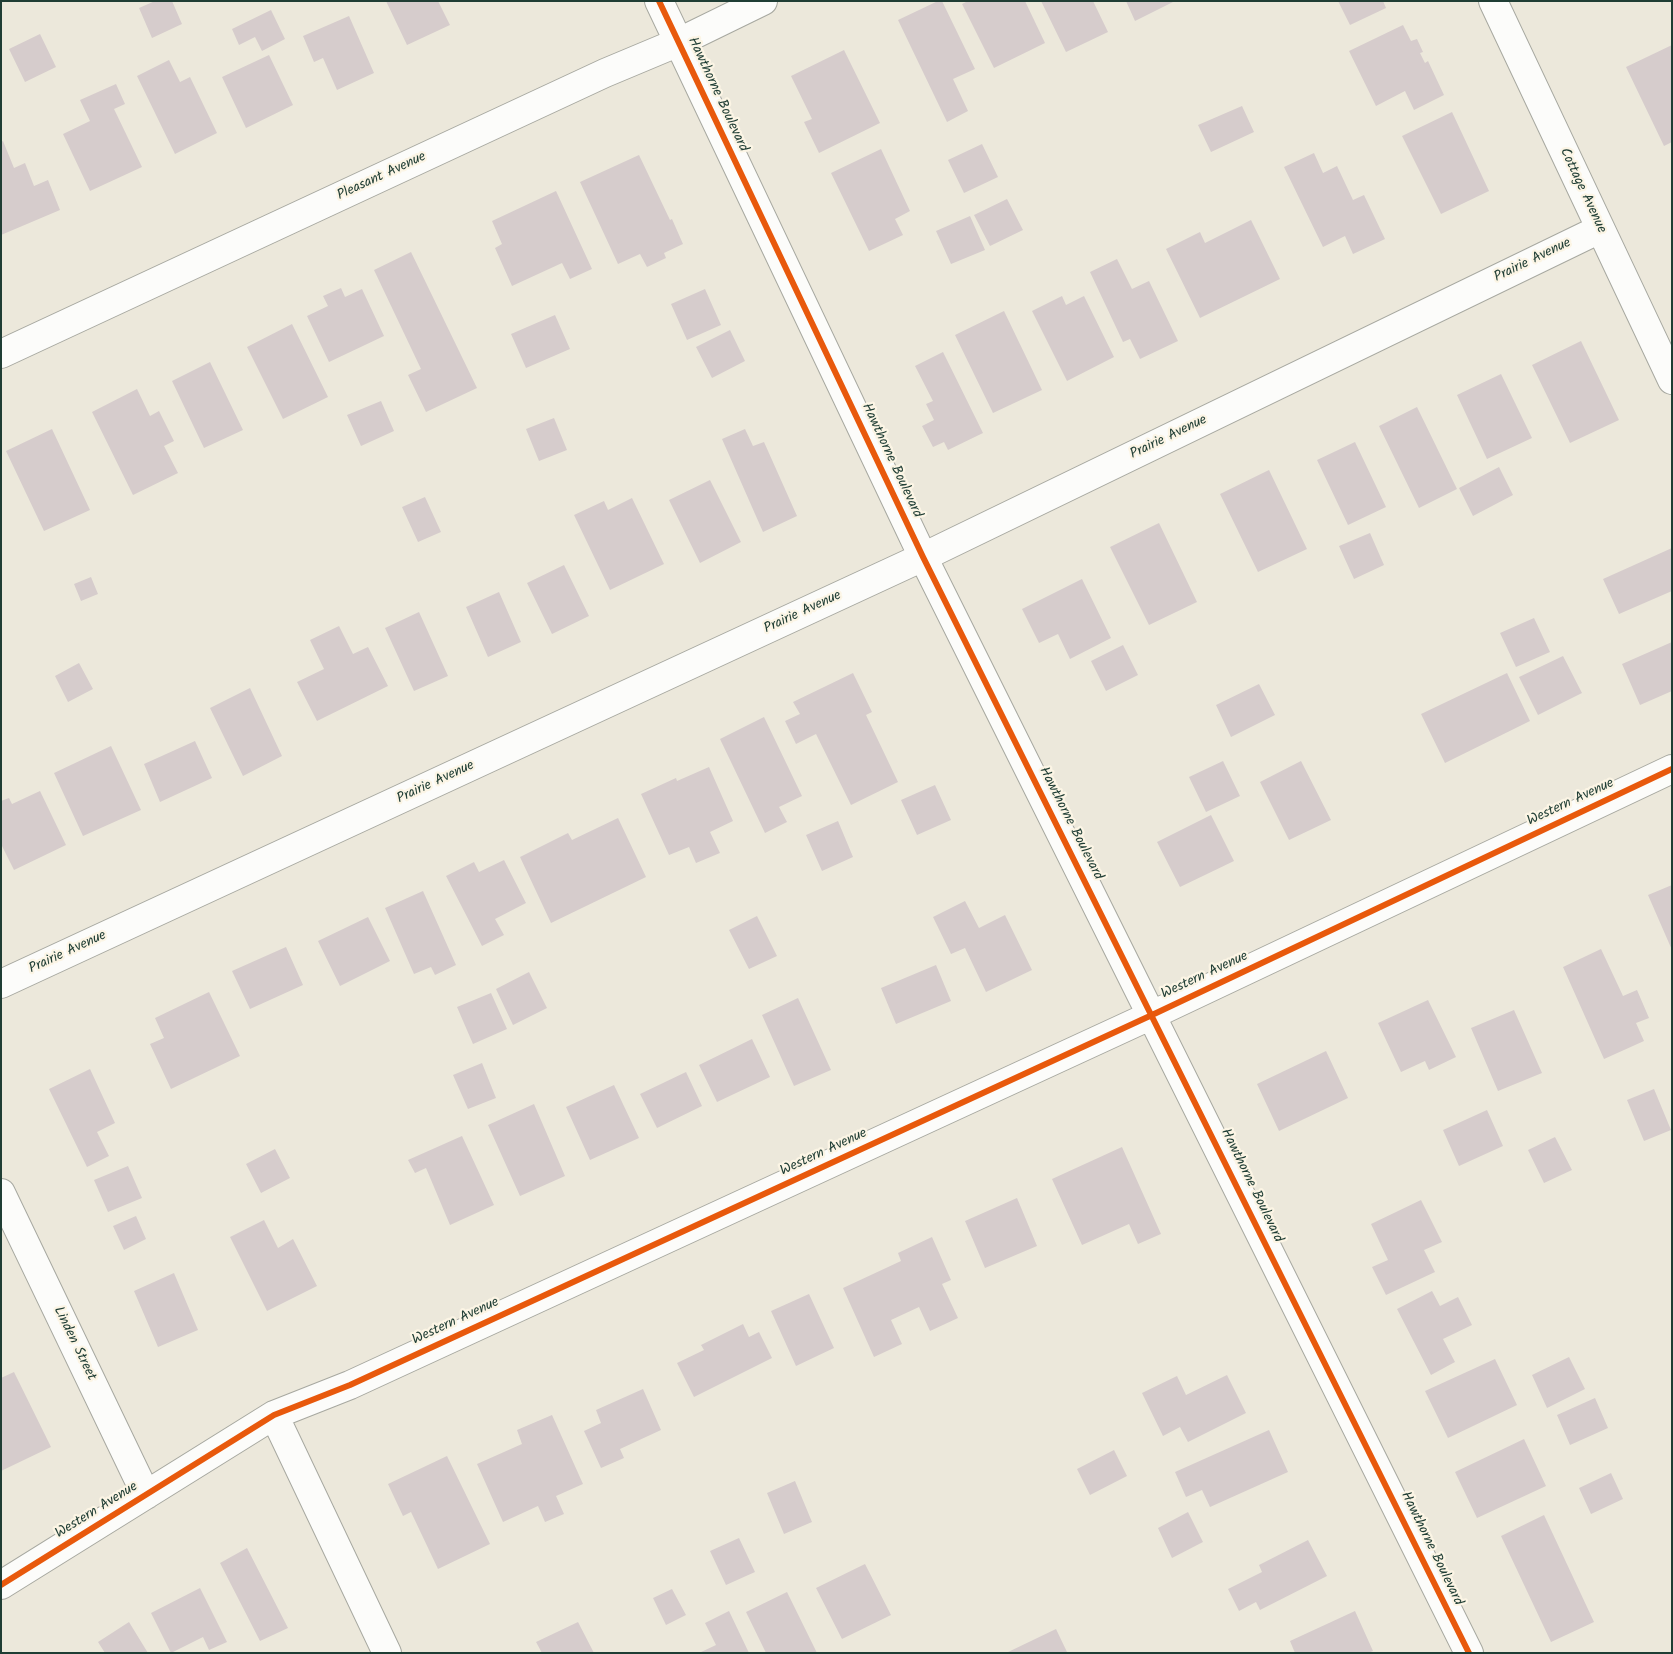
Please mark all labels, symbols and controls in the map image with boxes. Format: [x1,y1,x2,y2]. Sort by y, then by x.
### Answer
street label: Hawthorne Boulevard [683,35,751,155]
street label: Cottage Avenue [1555,146,1609,236]
street label: Pleasant Avenue [335,149,429,205]
street label: Prairie Avenue [1492,235,1574,287]
street label: Hawthorne Boulevard [857,401,925,521]
street label: Prairie Avenue [1128,412,1210,464]
street label: Prairie Avenue [762,588,844,638]
street label: Prairie Avenue [395,758,477,808]
street label: Hawthorne Boulevard [1034,765,1106,883]
street label: Western Avenue [1525,776,1617,830]
street label: Prairie Avenue [27,928,109,978]
street label: Western Avenue [1159,949,1251,1003]
street label: Western Avenue [778,1126,870,1180]
street label: Hawthorne Boulevard [1216,1126,1286,1246]
street label: Western Avenue [410,1295,502,1349]
street label: Linden Street [49,1304,99,1384]
street label: Western Avenue [53,1479,141,1543]
street label: Hawthorne Boulevard [1396,1489,1466,1609]

